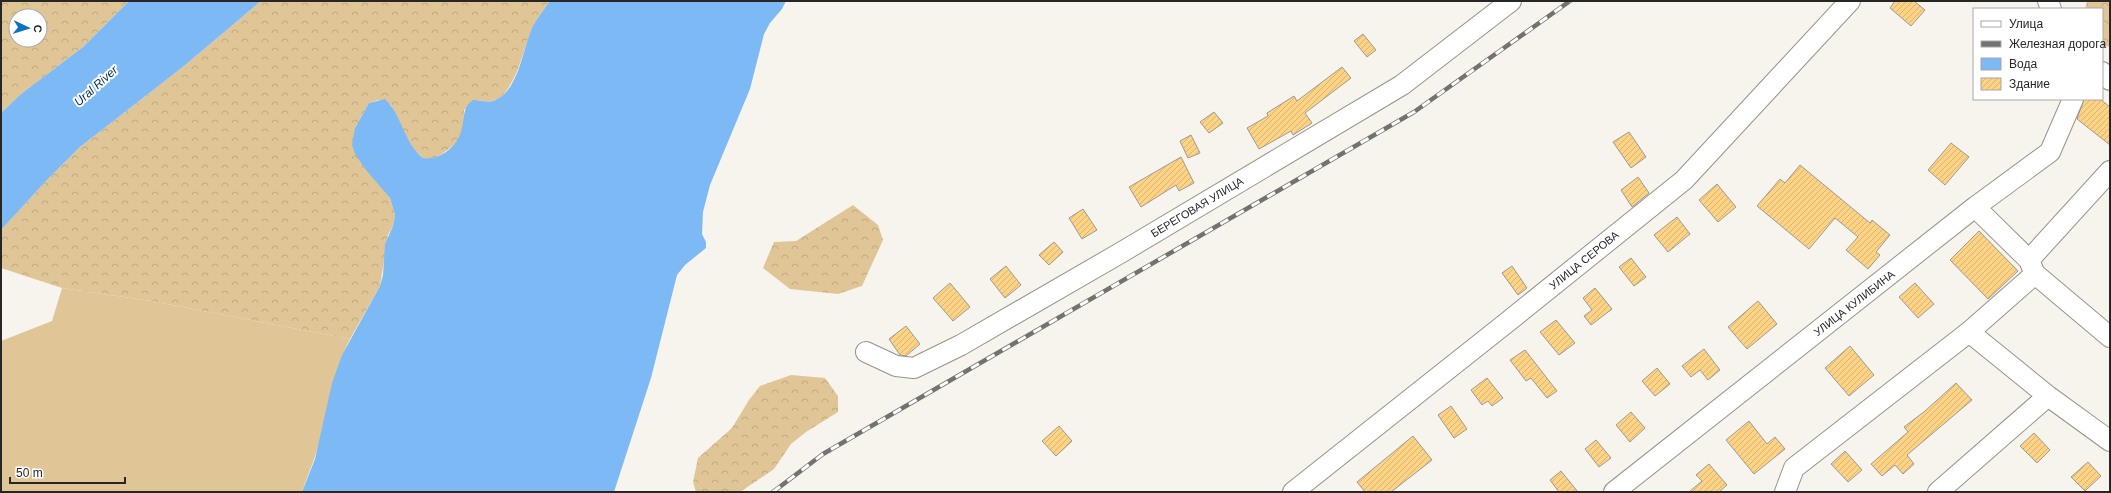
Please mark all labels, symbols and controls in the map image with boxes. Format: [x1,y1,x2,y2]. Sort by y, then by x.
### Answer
north arrow [8,8,48,48]
legend [1973,8,2103,100]
text: Улица [2009,17,2043,31]
text: С [32,24,44,33]
text: Железная дорога [2009,37,2106,51]
text: Вода [2009,57,2037,71]
water label: Ural River [71,62,121,109]
text: Здание [2009,77,2050,91]
street label: БЕРЕГОВАЯ УЛИЦА [1149,174,1246,239]
street label: УЛИЦА СЕРОВА [1547,228,1622,292]
street label: УЛИЦА КУЛИБИНА [1811,267,1897,338]
scale bar [10,459,125,485]
text: 50 m [16,466,43,480]

